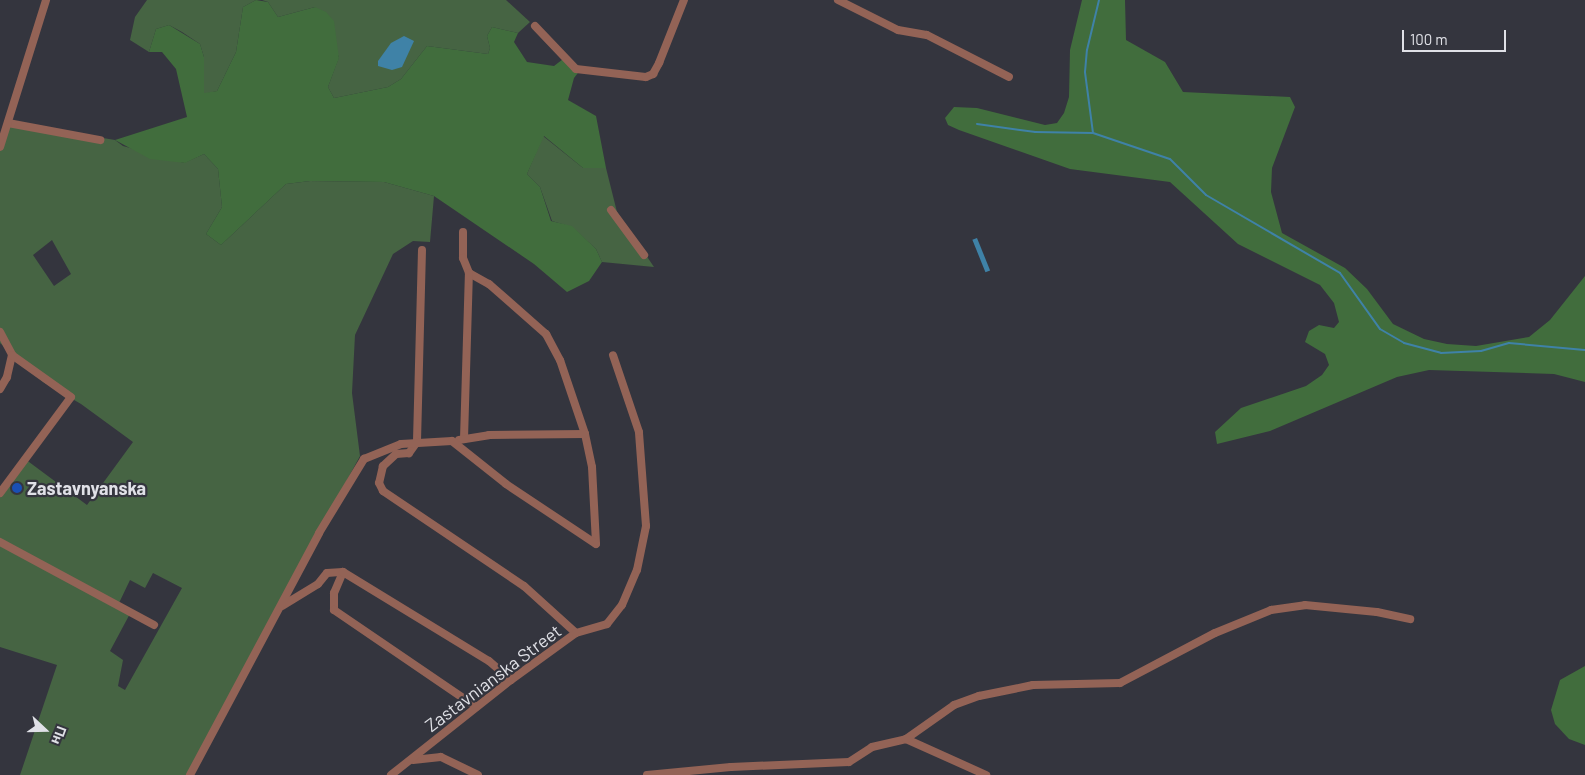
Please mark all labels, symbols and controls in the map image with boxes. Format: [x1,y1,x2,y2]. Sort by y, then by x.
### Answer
scale bar [1405,20,1509,52]
text: 100 m [1410,30,1448,48]
place label: Zastavnyanska [27,477,146,499]
marker: Zastavnyanska [11,482,23,494]
street label: Zastavnianska Street [421,620,565,736]
north arrow [20,705,70,755]
text: Пн [48,724,71,747]

